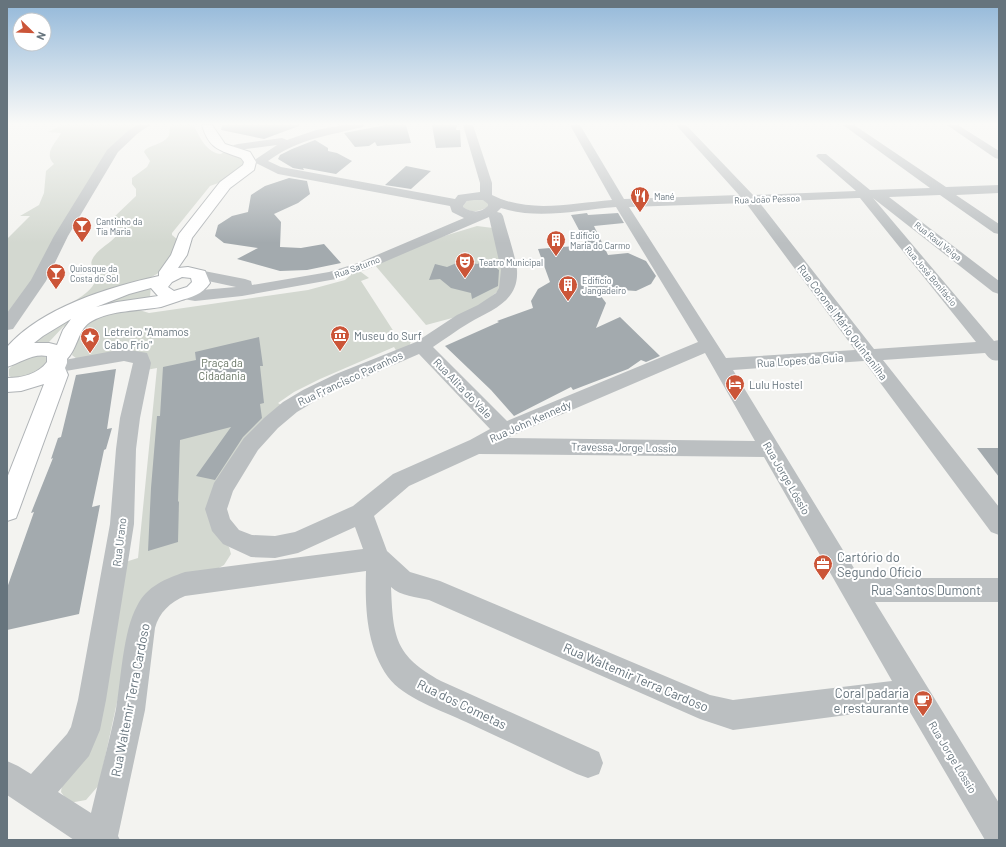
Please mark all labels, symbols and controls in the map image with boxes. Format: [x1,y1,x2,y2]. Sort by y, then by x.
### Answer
north arrow [12,12,52,52]
text: N [34,30,49,42]
restaurant icon: Mané [629,185,651,213]
place label: Mané [654,191,675,202]
street label: Rua João Pessoa [734,192,800,206]
bar icon: Cantinho da Tia Maria [71,215,93,243]
place label: Cantinho da Tia Maria [96,216,142,237]
street label: Rua Raul Veiga [912,219,964,263]
building icon: Edifício Maria do Carmo [545,229,567,257]
place label: Edifício Maria do Carmo [570,230,630,251]
street label: Rua José Bonifácio [903,244,959,308]
theatre icon: Teatro Municipal [454,251,476,279]
street label: Rua Saturno [333,254,381,280]
place label: Teatro Municipal [479,257,543,268]
bar icon: Quiosque da Costa do Sol [45,262,67,290]
street label: Rua Coronel Mário Quintanilha [795,262,891,382]
place label: Quiosque da Costa do Sol [70,263,118,284]
building icon: Edifício Jangadeiro [557,274,579,302]
place label: Edifício Jangadeiro [582,275,626,296]
museum icon: Museu do Surf [329,324,351,352]
place label: Letreiro "Amamos Cabo Frio" [104,325,189,351]
place icon: Letreiro "Amamos Cabo Frio" [79,326,101,354]
place label: Museu do Surf [354,329,422,342]
street label: Rua Francisco Paranhos [295,348,405,408]
street label: Rua Lopes da Guia [756,350,844,370]
street label: Rua Alita do Vale [431,355,495,421]
park label: Praça da Cidadania [198,356,246,382]
hotel icon: Lulu Hostel [724,373,746,401]
place label: Lulu Hostel [749,378,802,391]
street label: Rua John Kennedy [487,397,573,445]
street label: Rua Jorge Lóssio [761,439,813,517]
street label: Travessa Jorge Lossio [571,440,677,454]
street label: Rua Urano [110,517,128,567]
place label: Cartório do Segundo Ofício [837,549,922,580]
office icon: Cartório do Segundo Ofício [812,553,834,581]
street label: Rua Santos Dumont [871,582,981,598]
street label: Rua Waltemir Terra Cardoso [107,622,153,778]
street label: Rua Waltemir Terra Cardoso [561,639,711,715]
street label: Rua dos Cometas [415,675,509,733]
place label: Coral padaria e restaurante [834,685,909,716]
cafe icon: Coral padaria e restaurante [912,689,934,717]
street label: Rua Jorge Lóssio [926,719,980,795]

